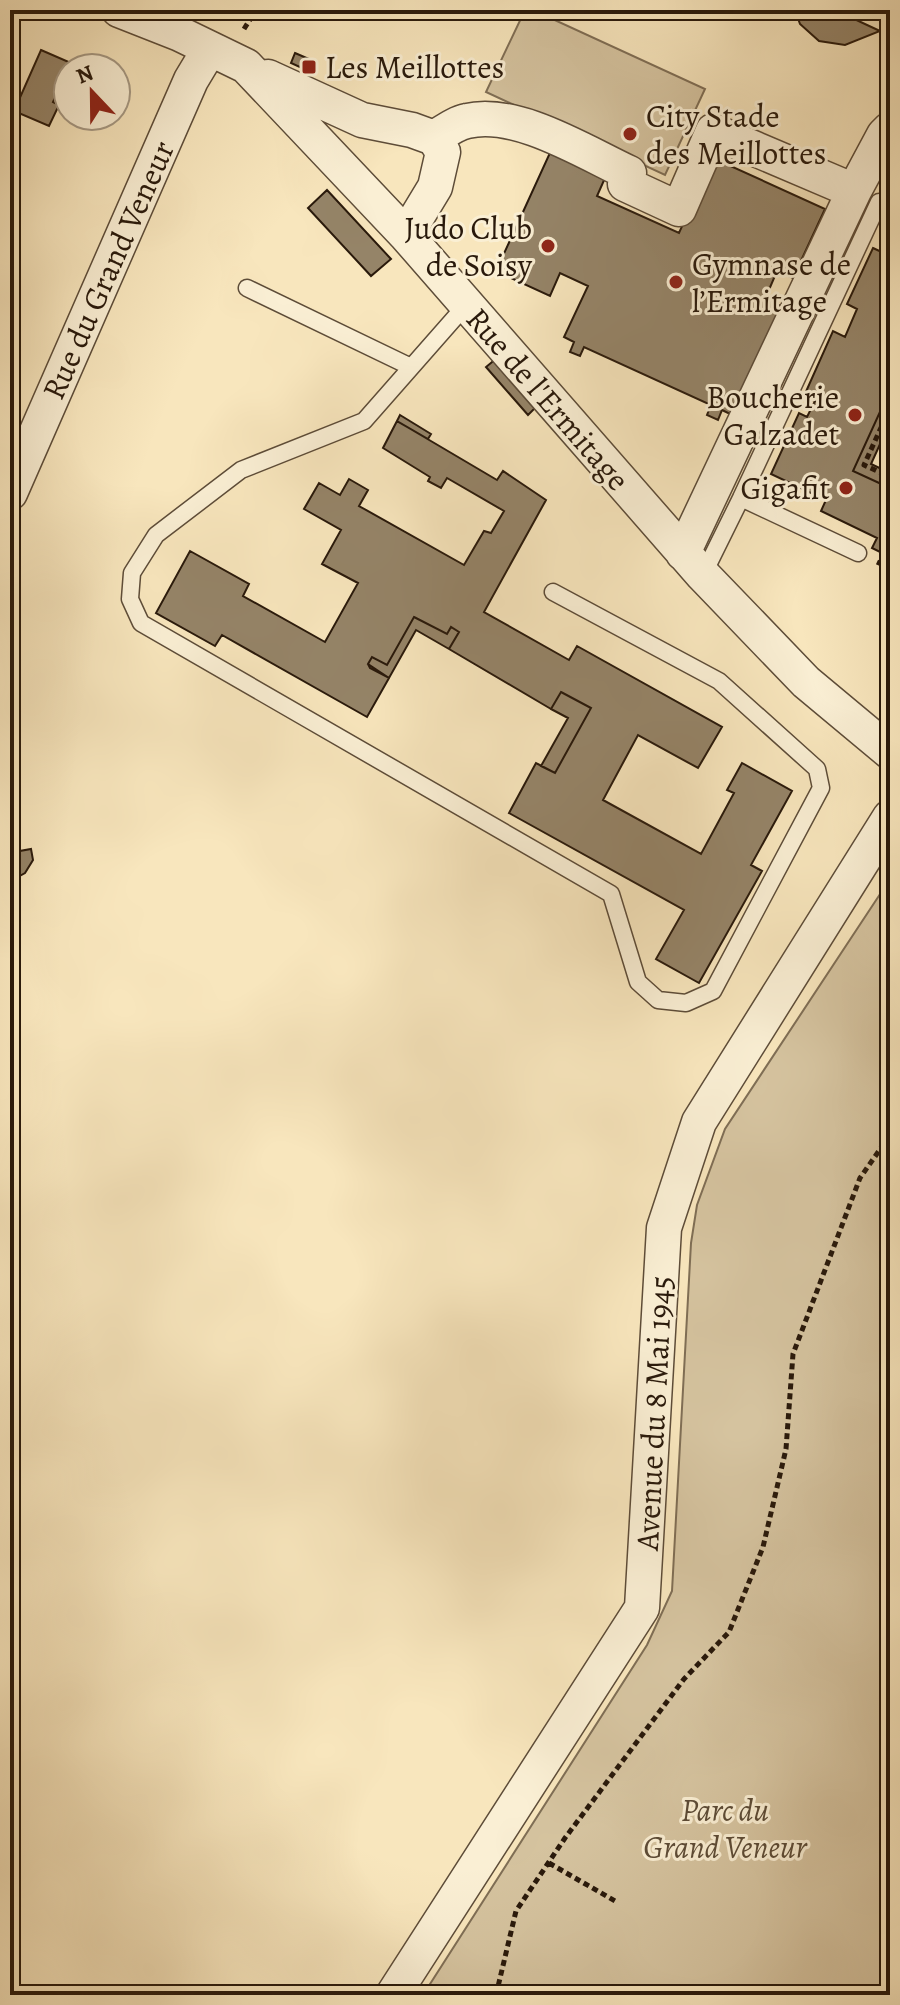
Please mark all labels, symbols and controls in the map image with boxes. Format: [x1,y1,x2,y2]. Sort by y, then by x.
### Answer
place label: Les Meillottes [325,45,504,89]
north arrow [52,52,132,132]
text: N [72,57,98,91]
marker: Les Meillottes [300,58,318,76]
place label: City Stade des Meillottes [646,94,826,175]
marker: City Stade des Meillottes [621,125,639,143]
street label: Rue du Grand Veneur [31,134,185,406]
place label: Judo Club de Soisy [404,206,533,287]
marker: Judo Club de Soisy [539,237,557,255]
place label: Gymnase de l’Ermitage [692,242,851,323]
marker: Gymnase de l’Ermitage [667,273,685,291]
street label: Rue de l'Ermitage [456,298,640,500]
place label: Boucherie Galzadet [706,375,839,456]
marker: Boucherie Galzadet [846,406,864,424]
place label: Gigafit [740,466,830,510]
marker: Gigafit [837,479,855,497]
street label: Avenue du 8 Mai 1945 [625,1274,683,1553]
park label: Parc du Grand Veneur [643,1788,808,1869]

